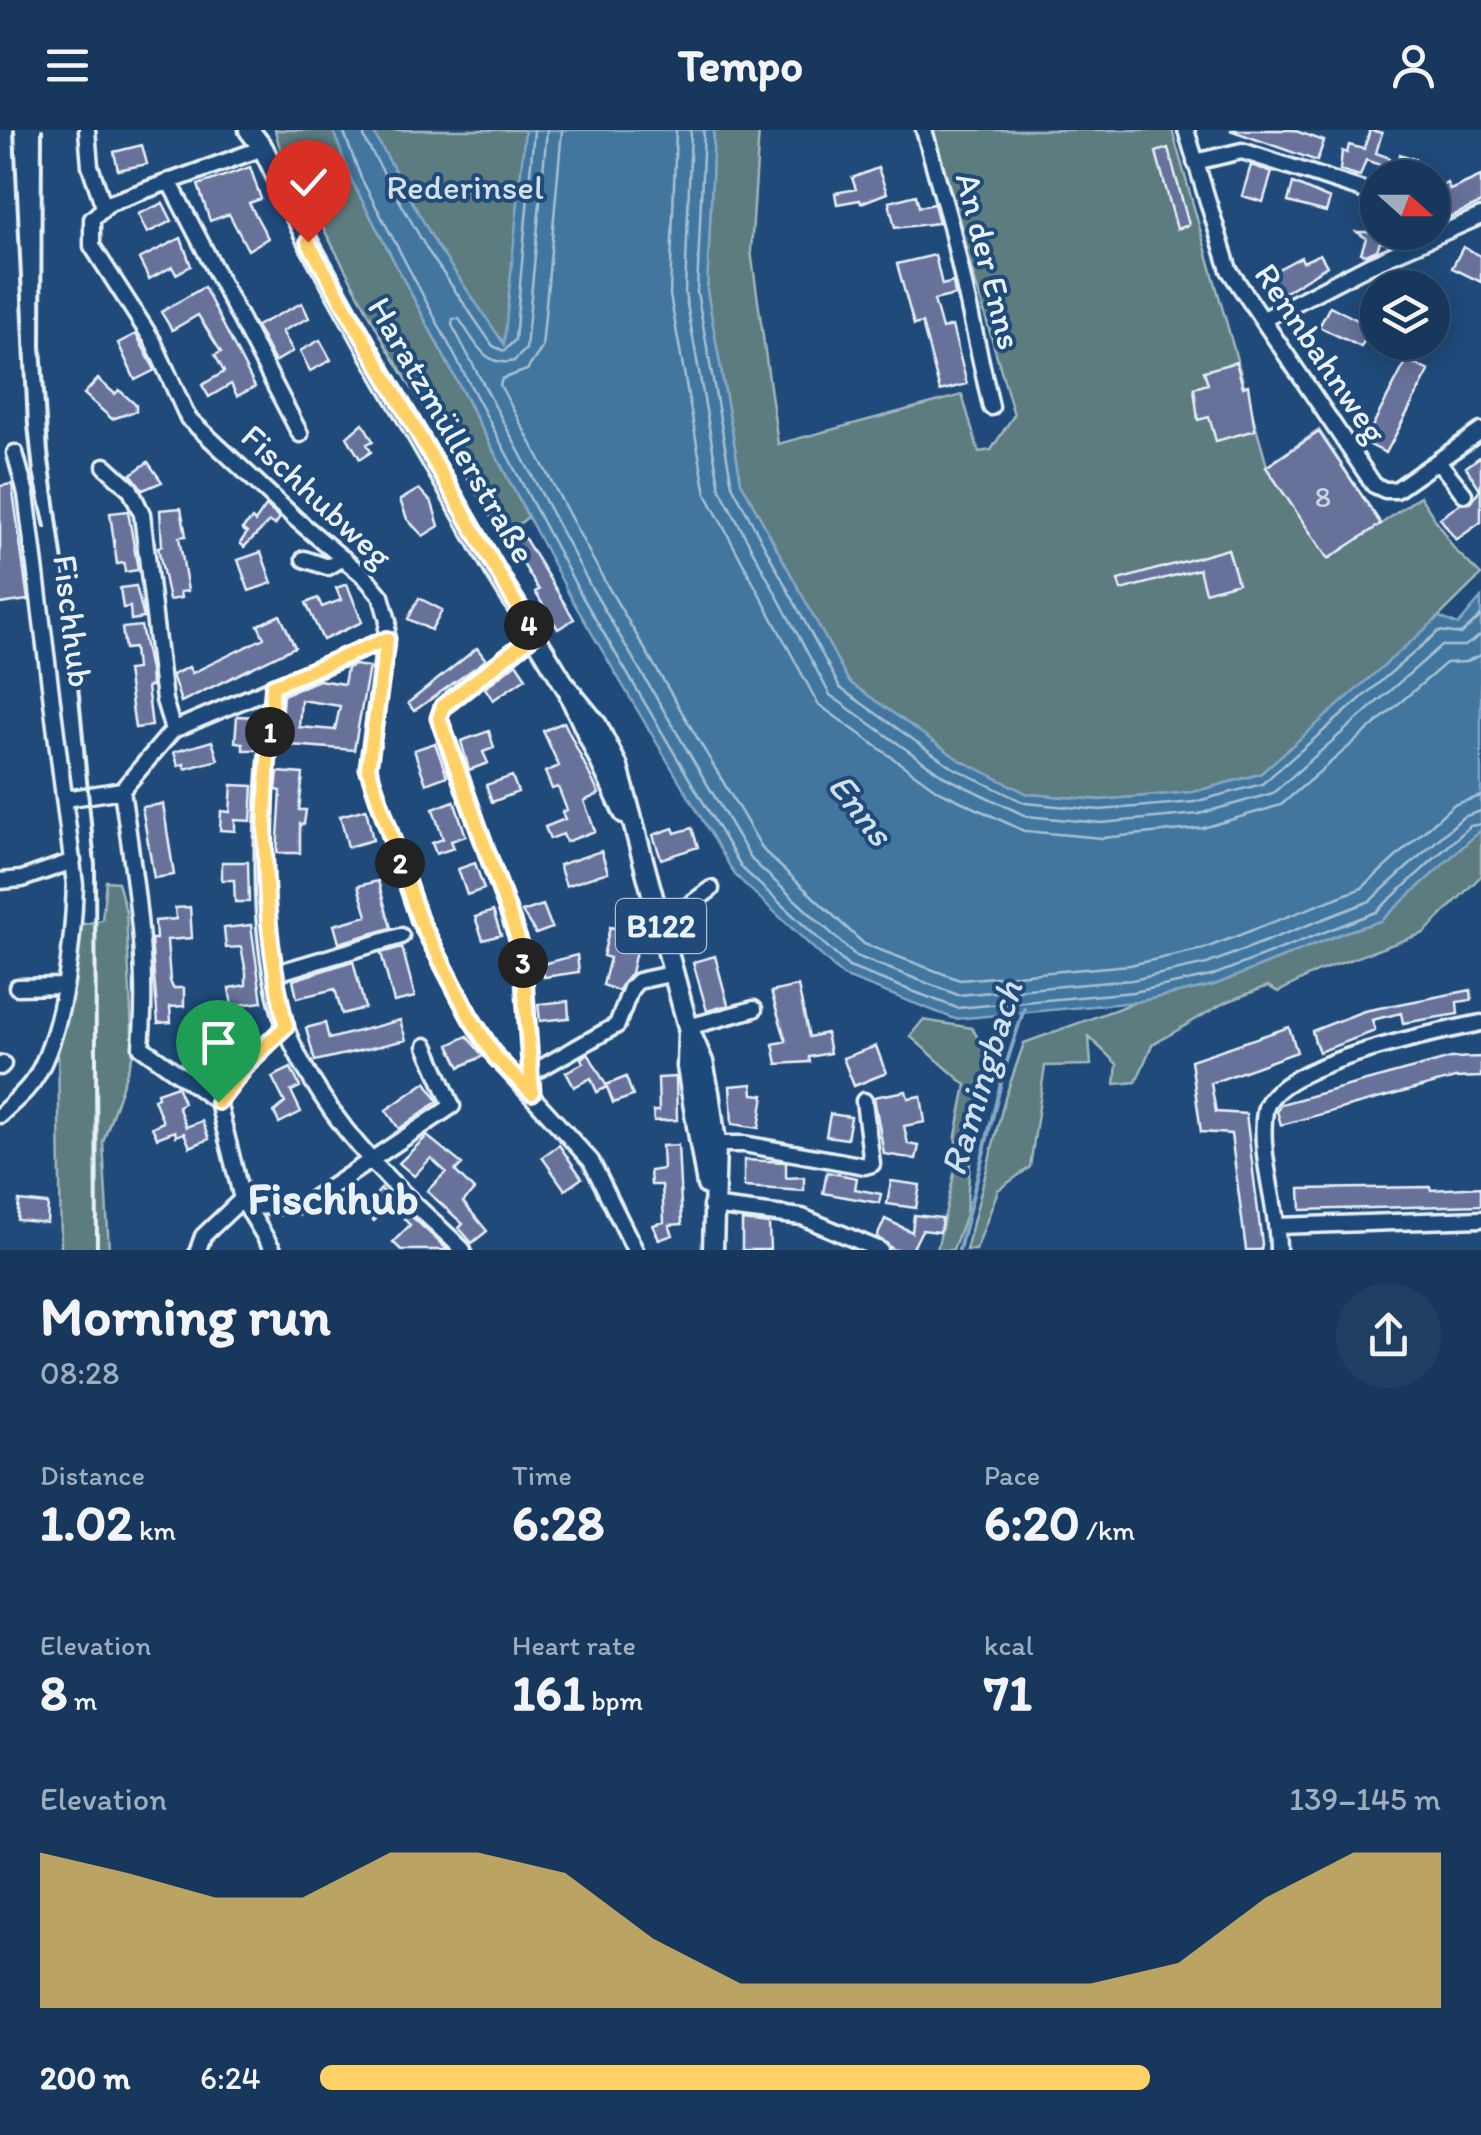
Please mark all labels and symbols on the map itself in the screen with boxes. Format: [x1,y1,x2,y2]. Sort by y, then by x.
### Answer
pin [266,140,351,243]
north arrow [1360,160,1450,250]
park label: Rederinsel [386,166,544,208]
street label: An der Enns [947,168,1031,354]
street label: Rennbahnweg [1246,255,1397,451]
street label: Haratzmüllerstraße [359,289,545,571]
street label: Fischhubweg [233,415,402,577]
house number: 8 [1315,478,1331,515]
street label: Fischhub [44,552,102,690]
pin: 4 [504,600,554,650]
pin: 1 [245,707,295,757]
water label: Enns [818,763,904,855]
pin: 2 [375,838,425,888]
road number: B122 [616,899,706,953]
pin: 3 [498,938,548,988]
water label: Ramingbach [930,974,1033,1181]
pin [176,1000,261,1103]
district label: Fischhub [247,1171,419,1225]

